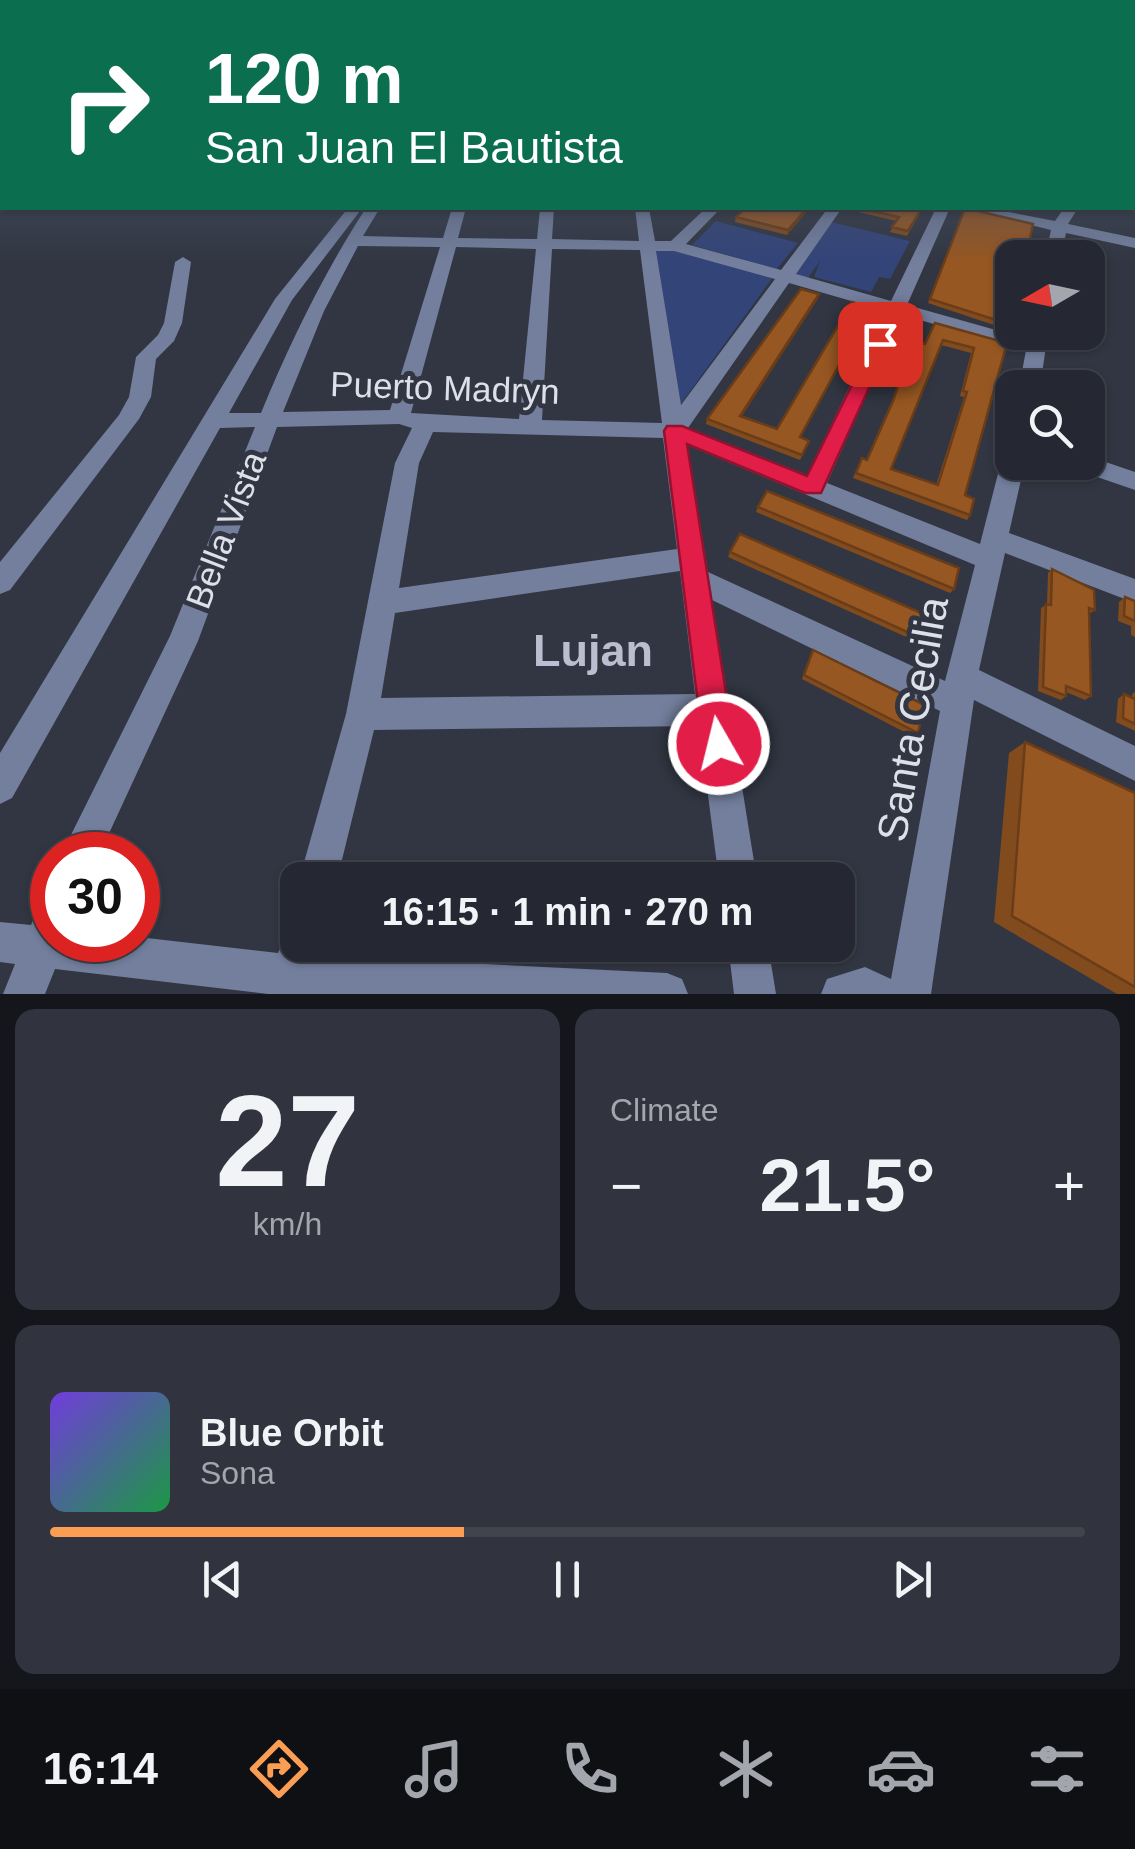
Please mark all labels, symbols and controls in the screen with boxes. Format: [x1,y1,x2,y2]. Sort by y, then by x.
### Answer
icon: right [40,40,170,170]
text: 120 m [205,40,403,118]
text: San Juan El Bautista [205,122,623,173]
north arrow [995,240,1105,350]
map controls [995,240,1105,480]
pin [838,302,923,387]
icon: arrive [853,317,908,372]
street label: Puerto Madryn [330,364,560,411]
button: search [995,370,1105,480]
street label: Bella Vista [178,445,273,614]
street label: Santa Cecilia [868,593,957,845]
district label: Lujan [533,625,653,676]
position arrow [667,692,771,796]
speed limit sign: 30 [30,832,160,962]
text: 16:15 · 1 min · 270 m [382,891,753,933]
text: 27 [215,1068,360,1214]
text: Climate [610,1092,718,1128]
text: 21.5° [760,1143,935,1227]
text: − [610,1155,642,1217]
text: + [1053,1155,1085,1217]
text: km/h [253,1206,322,1242]
text: Blue Orbit [200,1412,384,1454]
text: Sona [200,1455,275,1491]
icon: previous [195,1552,250,1607]
icon: pause [540,1552,595,1607]
icon: next [885,1552,940,1607]
icon: directions [244,1734,314,1804]
icon: music [399,1734,469,1804]
icon: phone [555,1734,625,1804]
icon: climate [711,1734,781,1804]
icon: car [866,1734,936,1804]
icon: filters [1022,1734,1092,1804]
text: 16:14 [43,1743,158,1794]

